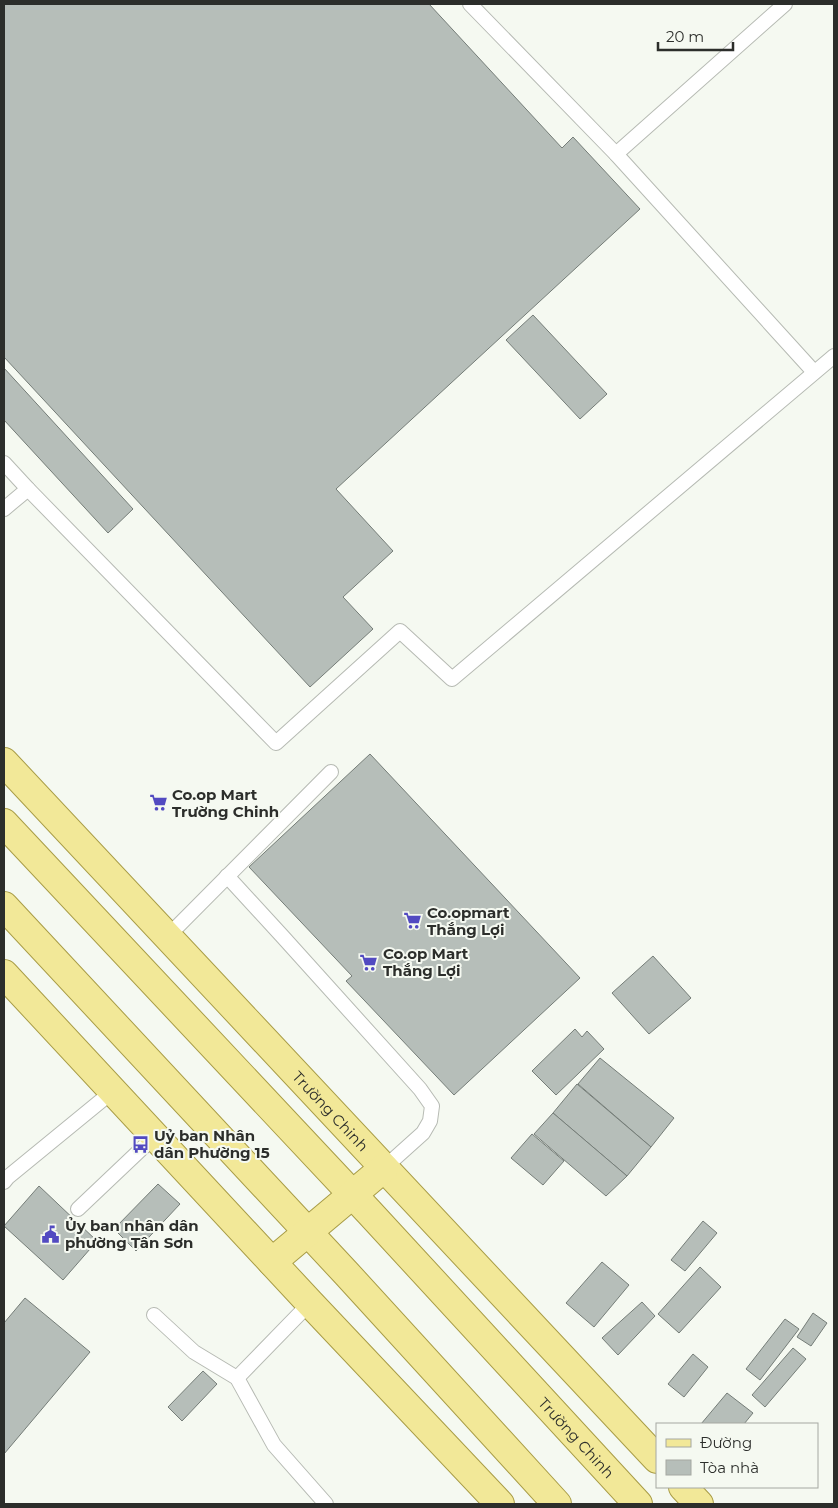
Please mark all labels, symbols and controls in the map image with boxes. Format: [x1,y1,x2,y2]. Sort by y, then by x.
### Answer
scale bar [658,20,733,52]
text: 20 m [666,27,704,46]
place label: Co.op Mart Trường Chinh [172,785,279,821]
supermarket icon: Co.op Mart Trường Chinh [148,793,168,813]
place label: Co.opmart Thắng Lợi [427,903,510,939]
supermarket icon: Co.opmart Thắng Lợi [403,911,423,931]
place label: Co.op Mart Thắng Lợi [383,944,469,980]
supermarket icon: Co.op Mart Thắng Lợi [359,952,379,972]
street label: Trường Chinh [289,1067,373,1155]
place label: Uỷ ban Nhân dân Phường 15 [154,1126,270,1162]
bus stop icon: Uỷ ban Nhân dân Phường 15 [130,1134,150,1154]
place label: Ủy ban nhân dân phường Tân Sơn [65,1216,199,1252]
public building icon: Ủy ban nhân dân phường Tân Sơn [41,1224,61,1244]
street label: Trường Chinh [535,1393,619,1482]
legend [656,1423,818,1488]
text: Đường [700,1433,752,1452]
text: Tòa nhà [700,1458,759,1477]

